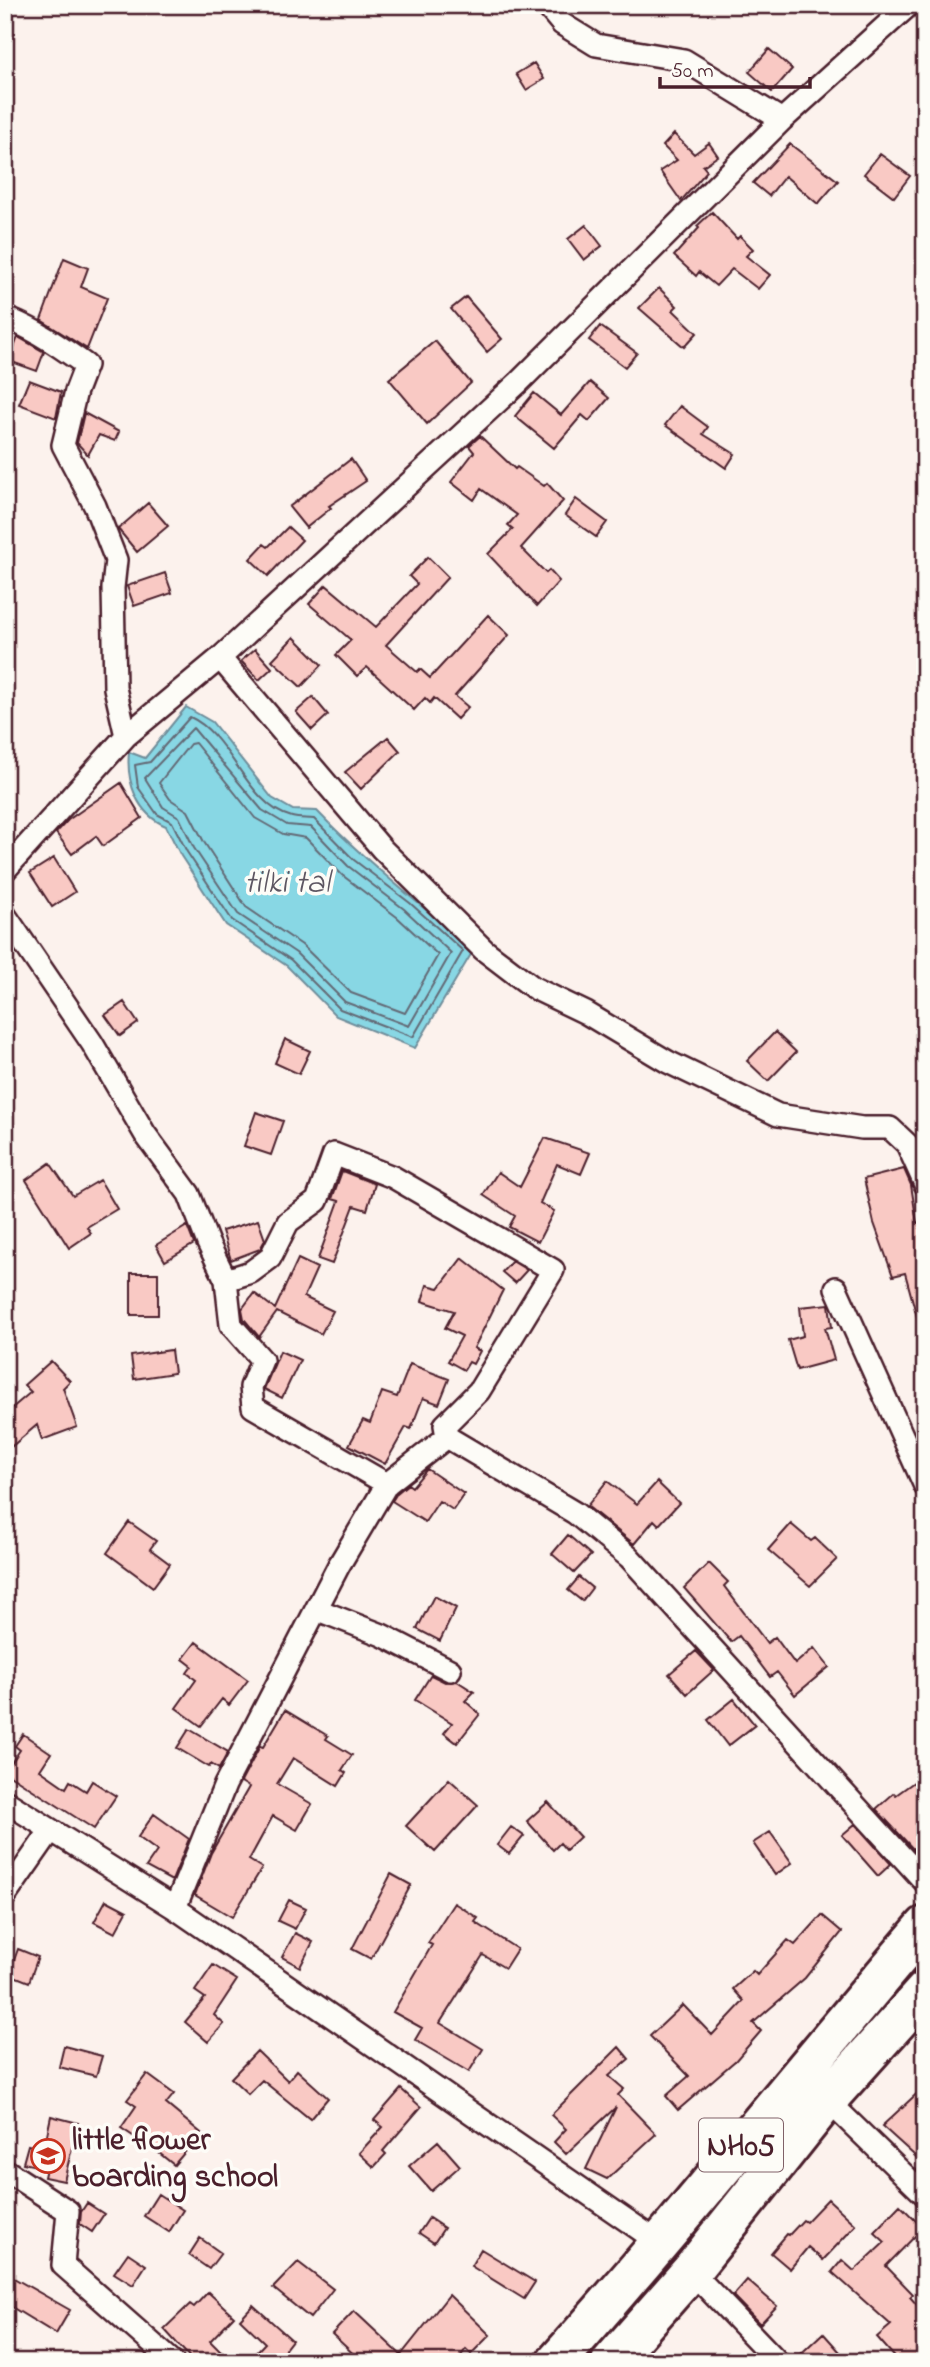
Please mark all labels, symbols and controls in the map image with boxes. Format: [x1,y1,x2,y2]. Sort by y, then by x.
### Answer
scale bar [660,46,811,90]
text: 50 m [671,57,714,87]
water label: tilki tal [244,860,333,908]
place label: little flower boarding school [72,2118,278,2203]
road number: NH05 [699,2118,783,2172]
school or university icon: little flower boarding school [29,2137,67,2175]

